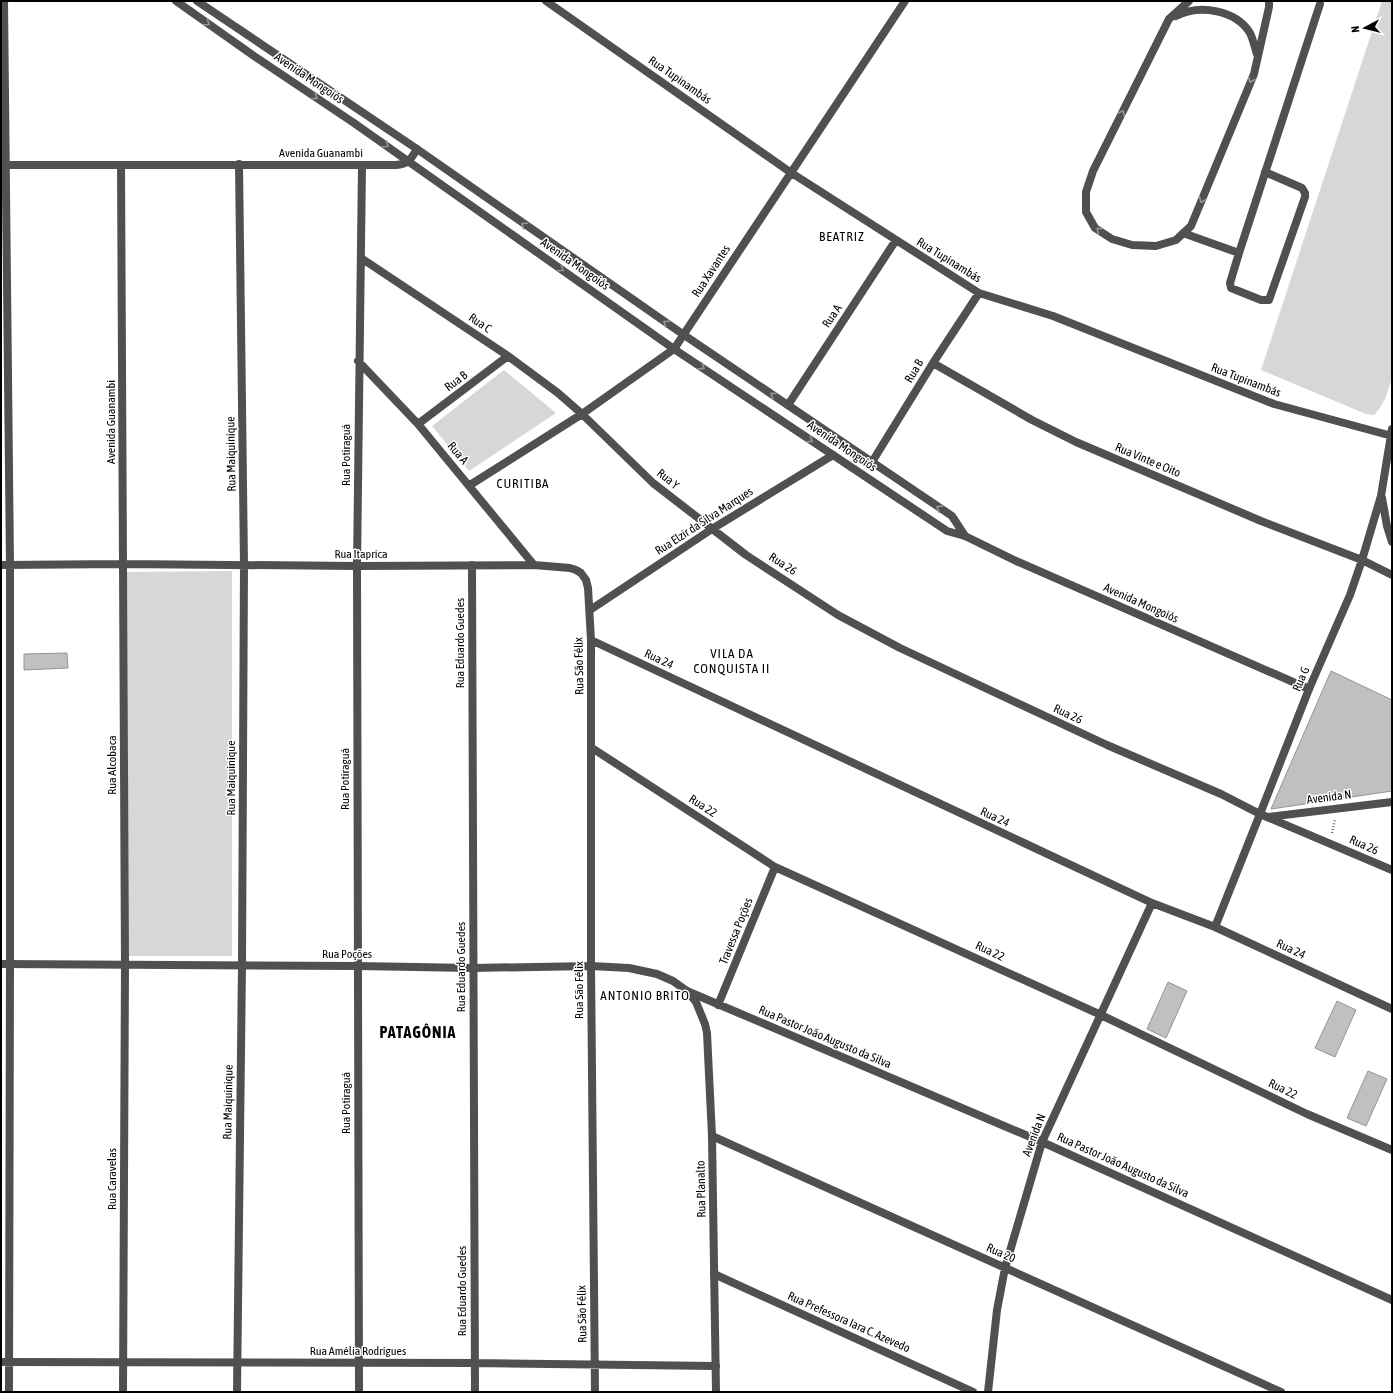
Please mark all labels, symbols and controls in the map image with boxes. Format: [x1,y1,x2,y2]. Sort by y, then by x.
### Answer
north arrow [1345,8,1385,48]
one-way arrow [203,18,210,25]
text: N [1349,25,1361,33]
street label: Avenida Mongoiós [272,50,346,106]
street label: Rua Tupinambás [646,53,714,107]
one-way arrow [1248,76,1256,83]
one-way arrow [311,92,318,99]
one-way arrow [1117,109,1125,117]
one-way arrow [382,140,389,147]
street label: Avenida Guanambi [279,146,363,160]
one-way arrow [1198,196,1206,203]
one-way arrow [522,223,529,230]
one-way arrow [1097,228,1104,235]
district label: BEATRIZ [819,229,865,244]
street label: Avenida Mongoiós [538,235,612,293]
street label: Rua Tupinambás [914,235,984,285]
street label: Rua Xavantes [689,242,733,300]
one-way arrow [557,264,564,272]
street label: Rua A [819,302,845,330]
street label: Rua C [466,310,495,336]
one-way arrow [663,320,670,328]
street label: Rua B [902,357,927,385]
street label: Rua Tupinambás [1209,360,1283,400]
one-way arrow [698,363,705,370]
street label: Rua B [442,368,470,394]
street label: Avenida Guanambi [104,380,118,464]
one-way arrow [771,393,778,400]
street label: Rua Maiquinique [223,416,239,492]
street label: Avenida Mongoiós [805,418,879,474]
street label: Rua Potiraguá [339,424,353,486]
one-way arrow [806,435,813,443]
street label: Rua A [445,439,471,467]
street label: Rua Vinte e Oito [1113,440,1183,480]
street label: Rua Y [654,466,682,493]
district label: CURITIBA [497,476,549,491]
street label: Rua Elzir da Silva Marques [652,484,756,558]
one-way arrow [936,506,943,513]
street label: Rua Itaprica [334,547,388,561]
street label: Rua 26 [766,550,800,578]
street label: Avenida Mongoiós [1101,580,1181,626]
street label: Rua Eduardo Guedes [453,598,467,688]
street label: Rua São Félix [571,637,587,695]
street label: Rua 24 [642,646,676,672]
district label: VILA DA CONQUISTA II [694,646,770,676]
street label: Rua G [1290,665,1312,693]
street label: Rua 26 [1051,701,1085,727]
street label: Rua Alcobaca [105,735,119,795]
street label: Rua Maiquinique [224,740,238,816]
street label: Rua Potiraguá [338,748,352,810]
street label: Avenida N [1306,787,1352,807]
street label: Rua 22 [686,792,720,820]
street label: Rua 24 [978,804,1012,830]
street label: Rua 26 [1347,832,1381,858]
street label: Travessa Poções [716,896,756,966]
street label: Rua Eduardo Guedes [454,922,468,1012]
street label: Rua 24 [1274,936,1308,962]
street label: Rua 22 [973,938,1007,964]
street label: Rua Poções [322,947,372,961]
street label: Rua São Félix [572,961,586,1019]
district label: ANTONIO BRITO [600,988,690,1003]
street label: Rua Pastor João Augusto da Silva [757,1003,893,1071]
district label: PATAGÔNIA [380,1023,456,1041]
street label: Rua Maiquinique [220,1064,236,1140]
street label: Rua Potiraguá [339,1072,353,1134]
street label: Rua 22 [1266,1076,1300,1102]
street label: Avenida N [1019,1112,1049,1158]
street label: Rua Pastor João Augusto da Silva [1055,1130,1191,1200]
street label: Rua Caravelas [105,1148,119,1210]
street label: Rua Planalto [693,1160,708,1218]
street label: Rua 20 [984,1240,1018,1266]
street label: Rua Eduardo Guedes [455,1246,469,1336]
street label: Rua São Félix [574,1285,590,1343]
street label: Rua Prefessora Iara C. Azevedo [786,1289,913,1356]
street label: Rua Amélia Rodrigues [310,1344,406,1358]

